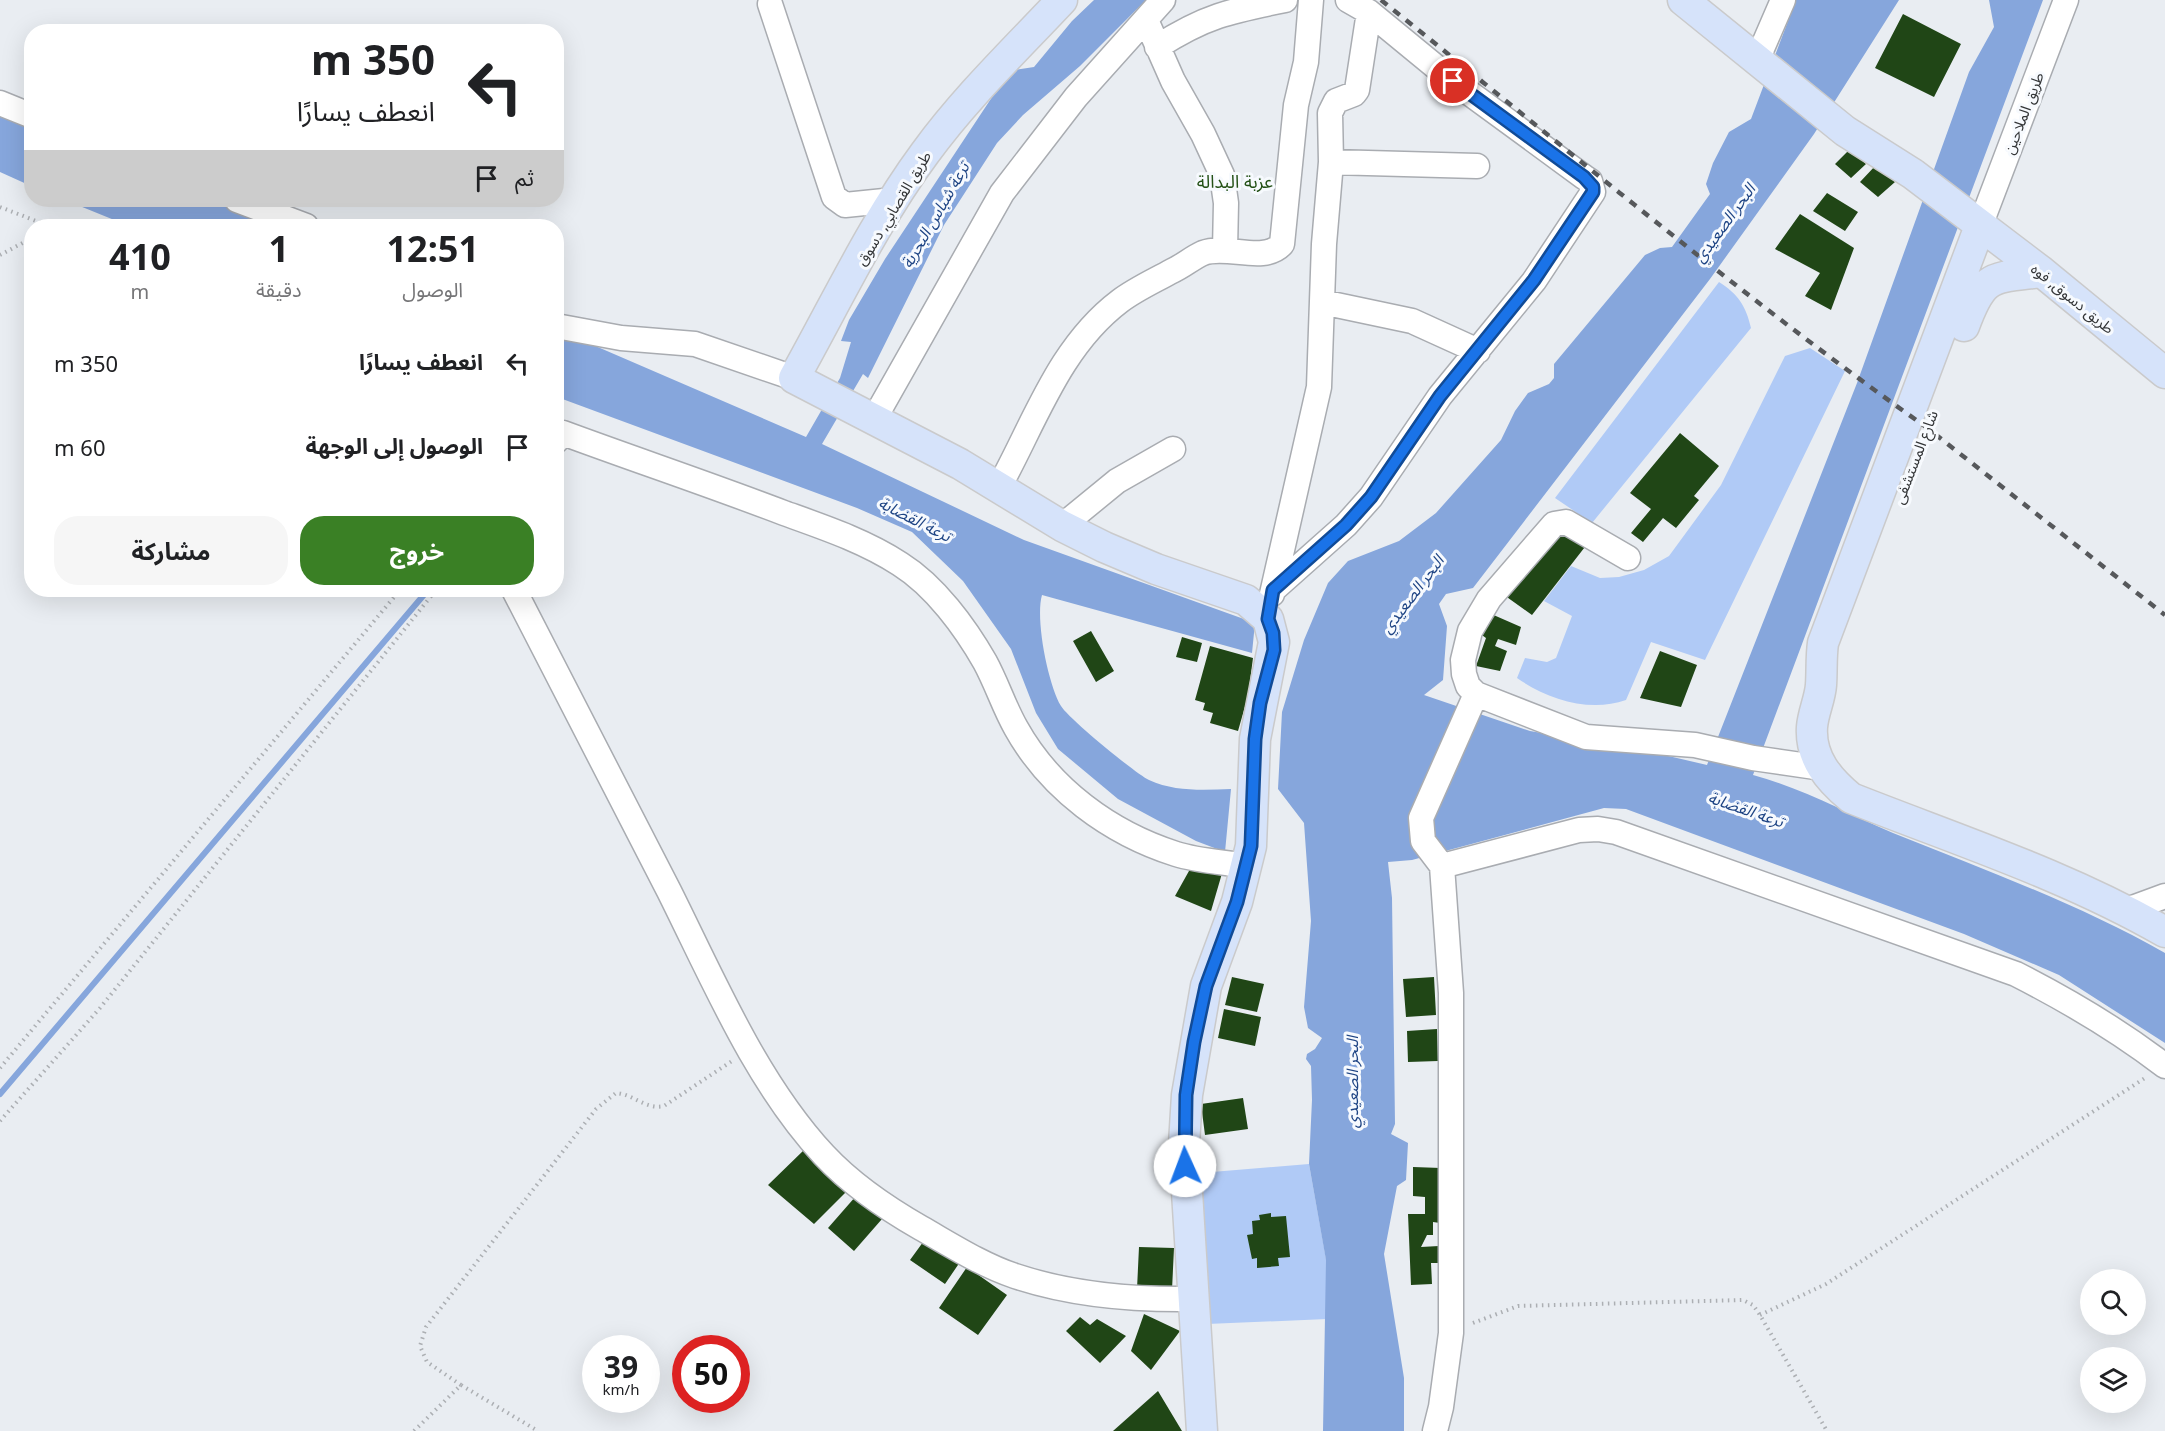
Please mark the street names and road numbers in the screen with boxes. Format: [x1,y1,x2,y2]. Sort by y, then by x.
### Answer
street label: طريق الملاحين [1998,69,2049,157]
street label: طريق القصابي, دسوق [851,147,937,270]
street label: طريق دسوق, فوه [2027,258,2119,339]
street label: شارع المستشفى [1888,407,1945,508]

